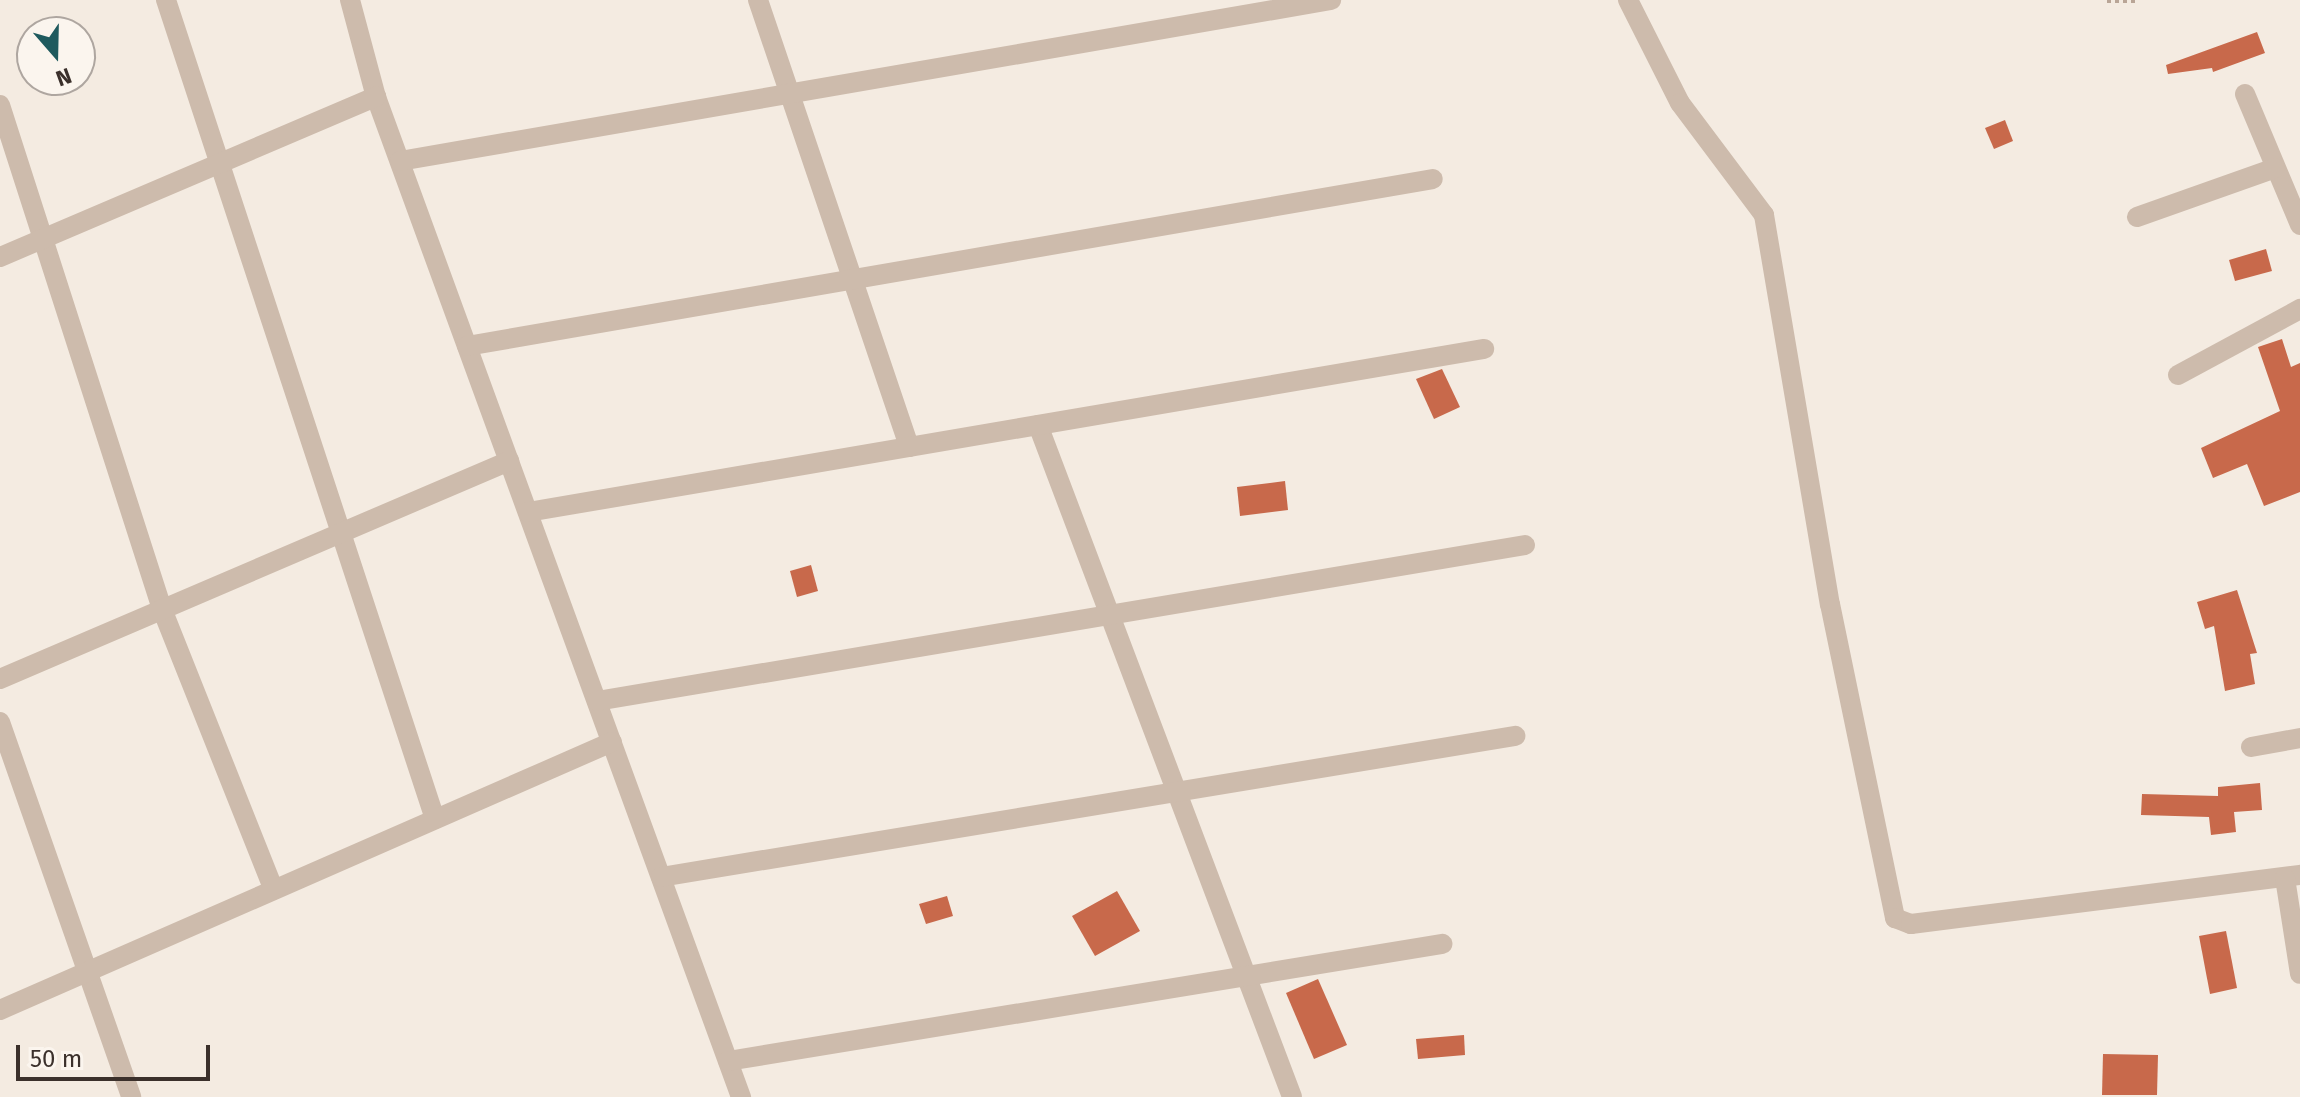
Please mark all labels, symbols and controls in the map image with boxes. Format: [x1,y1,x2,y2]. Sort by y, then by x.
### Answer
north arrow [16,16,96,96]
text: N [52,62,75,92]
scale bar [20,1029,214,1079]
text: 50 m [30,1045,82,1073]

